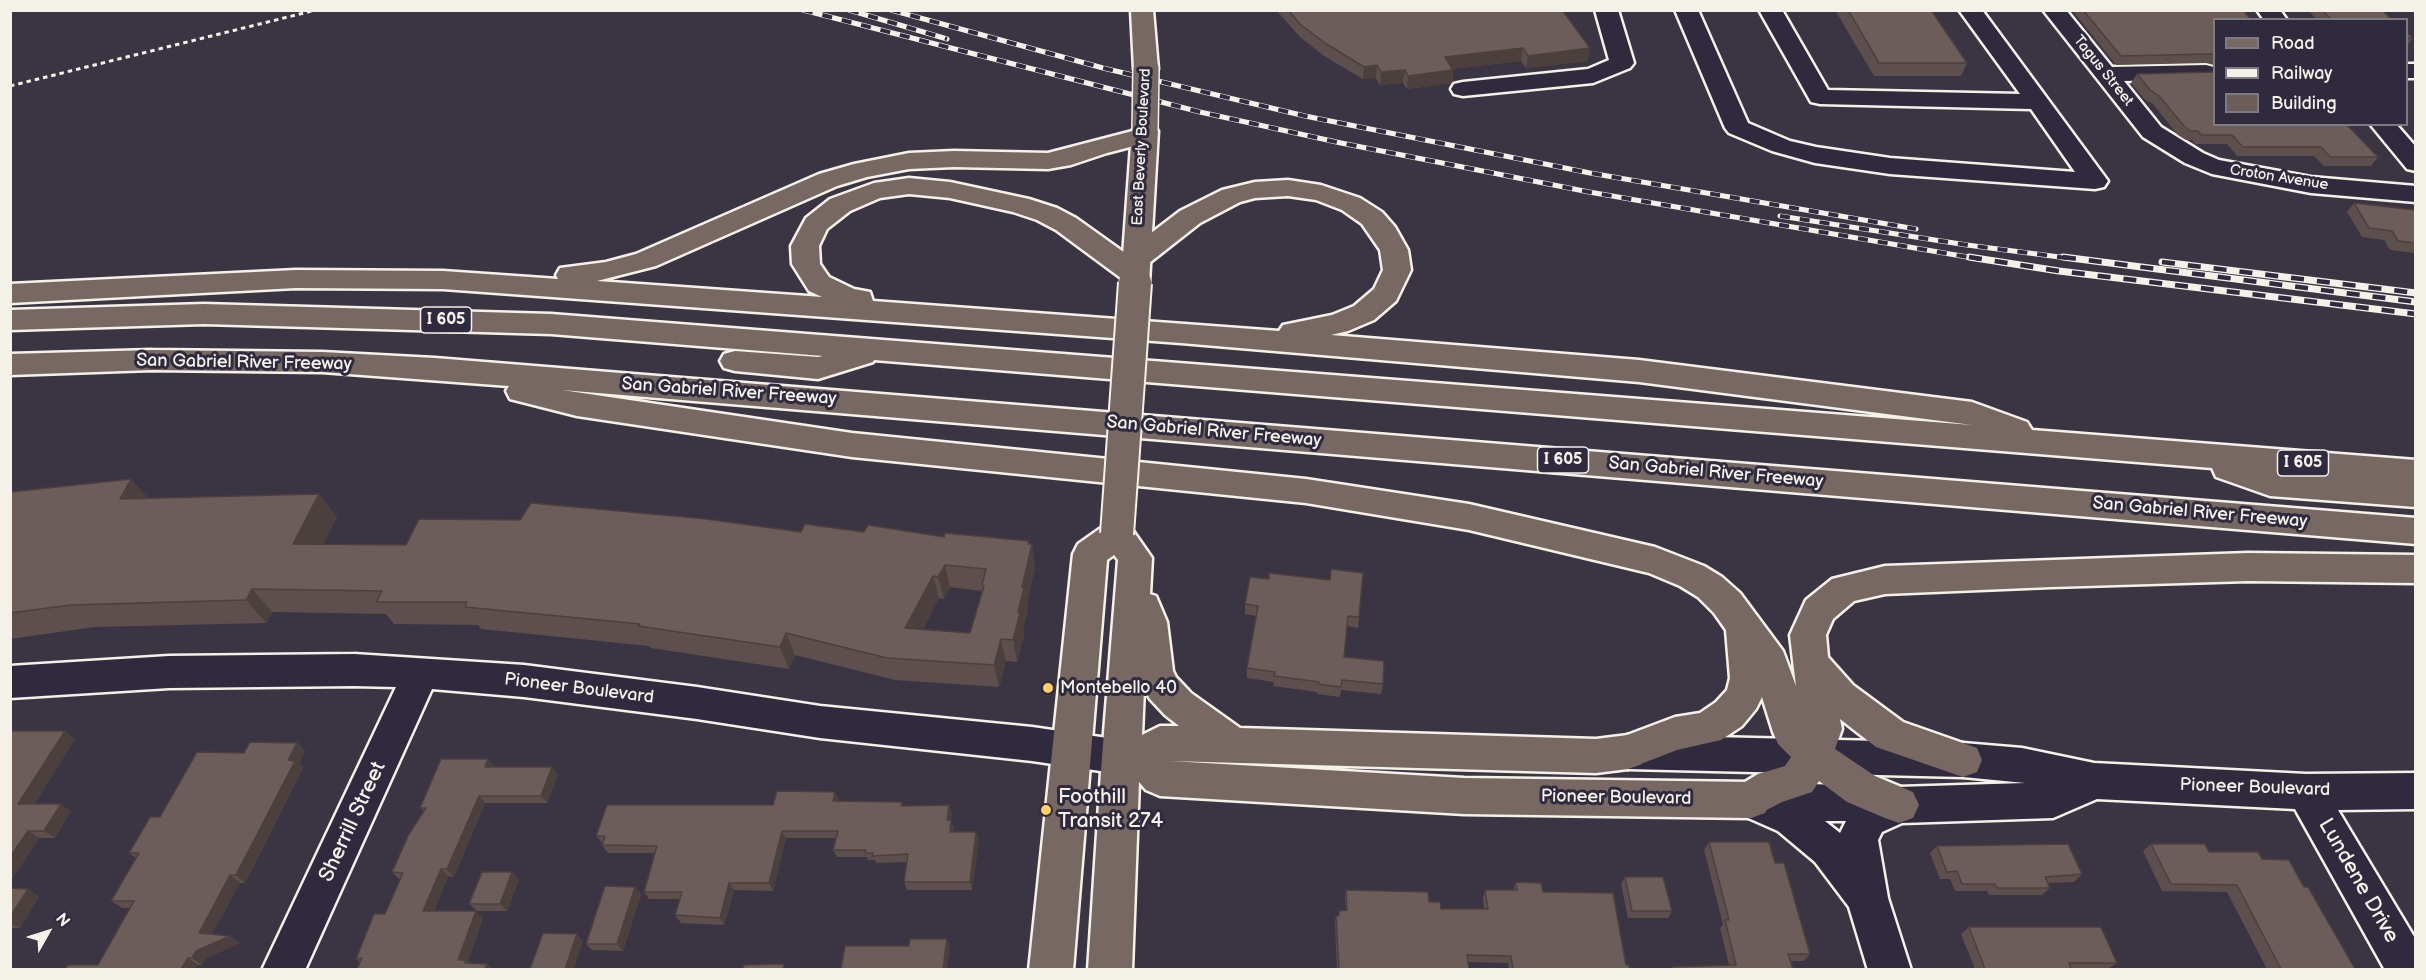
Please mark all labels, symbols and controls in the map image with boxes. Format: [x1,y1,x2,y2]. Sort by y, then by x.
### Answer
legend [2213,18,2408,126]
street label: Tagus Street [2069,32,2137,110]
text: Road [2271,33,2315,54]
text: Railway [2271,63,2333,84]
street label: East Beverly Boulevard [1129,68,1155,226]
text: Building [2271,93,2337,114]
street label: Croton Avenue [2228,161,2330,195]
road number: I 605 [420,307,472,333]
street label: San Gabriel River Freeway [136,350,352,376]
street label: San Gabriel River Freeway [621,374,837,410]
street label: San Gabriel River Freeway [1106,412,1322,452]
road number: I 605 [1538,447,1588,473]
road number: I 605 [2278,450,2328,476]
street label: San Gabriel River Freeway [1608,453,1824,493]
street label: San Gabriel River Freeway [2092,493,2308,533]
street label: Pioneer Boulevard [503,669,655,709]
place label: Montebello 40 [1060,677,1177,699]
marker: Montebello 40 [1041,681,1055,695]
street label: Sherrill Street [314,758,392,886]
street label: Pioneer Boulevard [2179,775,2331,801]
place label: Foothill Transit 274 [1058,785,1163,835]
street label: Pioneer Boulevard [1541,786,1691,810]
marker: Foothill Transit 274 [1039,803,1053,817]
street label: Lundene Drive [2312,814,2404,948]
north arrow [18,902,78,962]
text: N [51,910,74,931]

